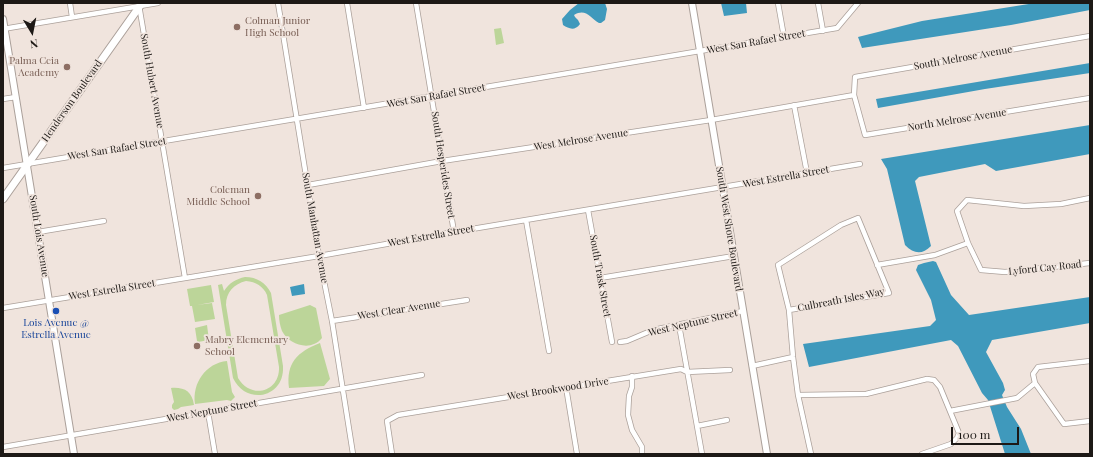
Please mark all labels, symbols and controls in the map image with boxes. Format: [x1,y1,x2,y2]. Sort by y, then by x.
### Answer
north arrow [12,12,52,52]
place label: Colman Junior High School [245,15,310,38]
marker: Colman Junior High School [232,22,242,32]
street label: West San Rafael Street [706,27,806,57]
street label: South Hubert Avenue [138,33,166,129]
text: N [29,36,39,52]
street label: South Melrose Avenue [913,43,1013,73]
place label: Palma Ceia Academy [9,55,59,78]
street label: Henderson Boulevard [39,58,105,144]
marker: Palma Ceia Academy [62,62,72,72]
street label: West San Rafael Street [386,81,486,111]
street label: North Melrose Avenue [907,106,1007,134]
street label: South Hesperides Street [429,111,457,219]
street label: West Melrose Avenue [533,127,629,153]
street label: West San Rafael Street [67,135,167,163]
street label: West Estrella Street [742,164,830,190]
street label: South West Shore Boulevard [713,166,745,292]
street label: South Manhattan Avenue [299,172,331,284]
place label: Coleman Middle School [187,184,250,208]
marker: Coleman Middle School [253,191,263,201]
street label: South Lois Avenue [27,194,51,278]
street label: West Estrella Street [387,223,475,249]
street label: South Trask Street [587,234,613,318]
street label: Lyford Cay Road [1008,258,1082,278]
street label: West Estrella Street [68,277,156,303]
street label: Culbreath Isles Way [796,286,886,314]
street label: West Clear Avenue [357,298,441,322]
marker: Lois Avenue @ Estrella Avenue [51,306,61,316]
street label: West Neptune Street [647,307,739,339]
place label: Lois Avenue @ Estrella Avenue [21,317,91,340]
place label: Mabry Elementary School [205,334,288,358]
marker: Mabry Elementary School [192,341,202,351]
street label: West Brookwood Drive [507,375,609,403]
street label: West Neptune Street [166,397,258,425]
scale bar [953,419,1021,445]
text: 100 m [958,426,990,442]

